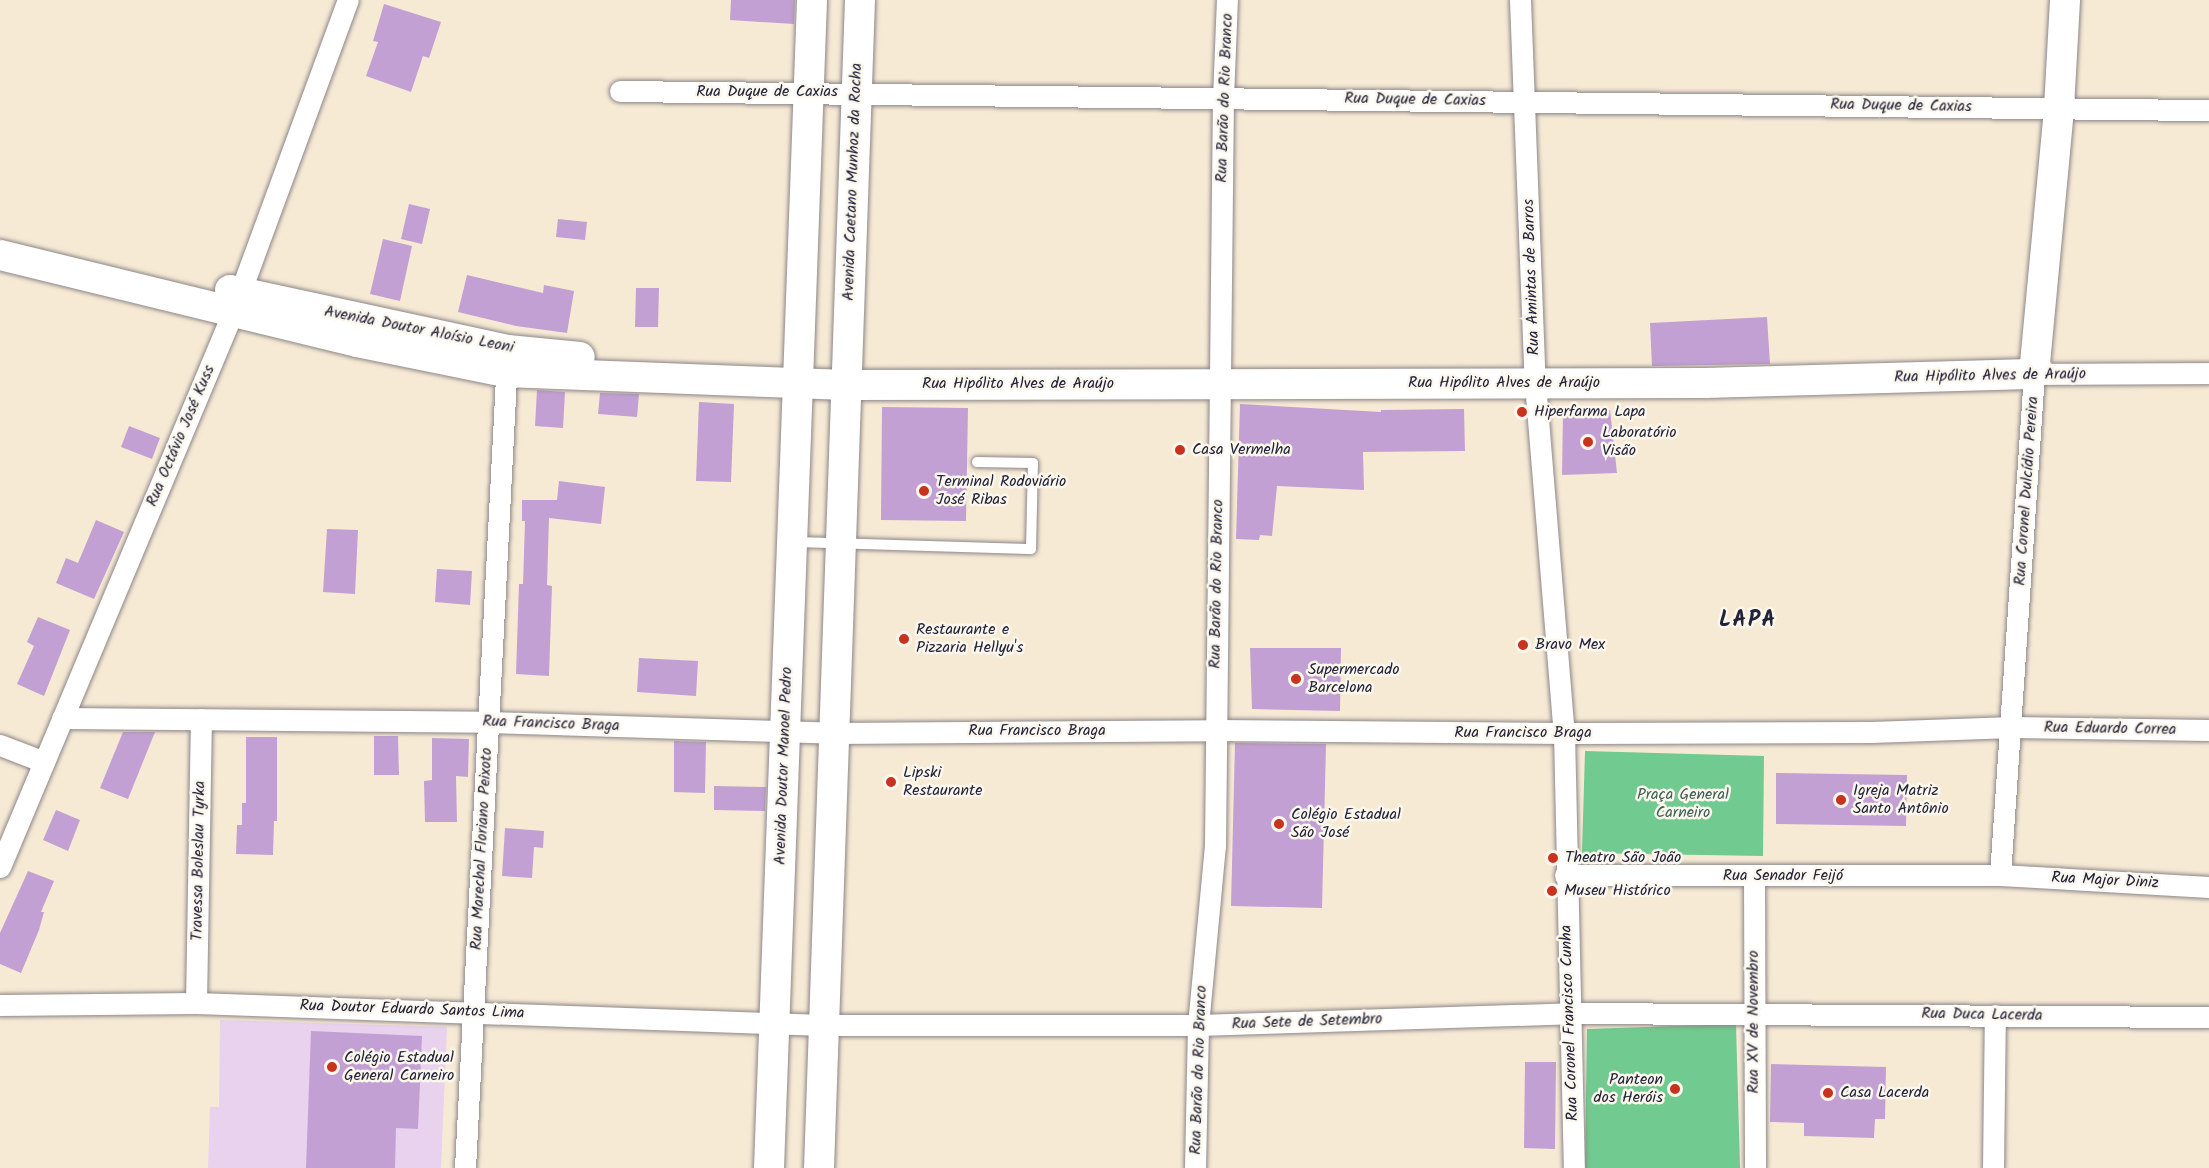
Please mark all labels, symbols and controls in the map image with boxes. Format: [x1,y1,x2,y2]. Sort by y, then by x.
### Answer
street label: Rua Barão do Rio Branco [1212,13,1238,183]
street label: Avenida Caetano Munhoz da Rocha [839,63,867,301]
street label: Rua Duque de Caxias [696,82,838,102]
street label: Rua Duque de Caxias [1344,89,1486,111]
street label: Rua Duque de Caxias [1830,95,1972,117]
street label: Rua Amintas de Barros [1520,198,1544,356]
street label: Avenida Doutor Aloísio Leoni [323,302,515,358]
street label: Rua Octávio José Kuss [143,362,219,510]
street label: Rua Hipólito Alves de Araújo [1894,365,2086,387]
street label: Rua Hipólito Alves de Araújo [1408,373,1600,393]
street label: Rua Hipólito Alves de Araújo [922,374,1114,394]
street label: Rua Coronel Dulcídio Pereira [2011,396,2043,586]
place label: Hiperfarma Lapa [1534,402,1646,422]
marker: Hiperfarma Lapa [1515,405,1529,419]
place label: Laboratório Visão [1602,423,1676,461]
marker: Laboratório Visão [1579,433,1597,451]
place label: Casa Vermelha [1192,440,1291,460]
marker: Casa Vermelha [1173,443,1187,457]
place label: Terminal Rodoviário José Ribas [936,472,1066,510]
marker: Terminal Rodoviário José Ribas [917,484,931,498]
street label: Rua Barão do Rio Branco [1206,499,1228,669]
district label: LAPA [1719,608,1777,634]
place label: Restaurante e Pizzaria Hellyu's [916,620,1023,658]
marker: Restaurante e Pizzaria Hellyu's [897,632,911,646]
place label: Bravo Mex [1535,635,1605,655]
marker: Bravo Mex [1516,638,1530,652]
place label: Supermercado Barcelona [1308,660,1399,698]
street label: Avenida Doutor Manoel Pedro [771,667,797,865]
marker: Supermercado Barcelona [1289,672,1303,686]
street label: Rua Francisco Braga [482,712,620,736]
street label: Rua Eduardo Correa [2044,718,2176,740]
street label: Rua Francisco Braga [968,721,1106,741]
street label: Rua Francisco Braga [1454,723,1592,743]
street label: Rua Marechal Floriano Peixoto [467,747,497,951]
place label: Lipski Restaurante [903,763,982,801]
marker: Lipski Restaurante [884,775,898,789]
street label: Travessa Boleslau Tyrka [188,781,210,941]
place label: Igreja Matriz Santo Antônio [1853,781,1949,819]
park label: Praça General Carneiro [1637,785,1729,823]
marker: Igreja Matriz Santo Antônio [1834,793,1848,807]
place label: Colégio Estadual São José [1291,805,1401,843]
marker: Colégio Estadual São José [1272,817,1286,831]
place label: Theatro São João [1565,848,1681,868]
marker: Theatro São João [1546,851,1560,865]
street label: Rua Senador Feijó [1723,866,1843,886]
street label: Rua Major Diniz [2051,869,2159,893]
place label: Museu Histórico [1564,881,1671,901]
marker: Museu Histórico [1545,884,1559,898]
street label: Rua Coronel Francisco Cunha [1557,924,1583,1122]
street label: Rua XV de Novembro [1744,950,1764,1094]
street label: Rua Barão do Rio Branco [1186,985,1212,1155]
street label: Rua Doutor Eduardo Santos Lima [299,996,525,1024]
street label: Rua Duca Lacerda [1921,1004,2043,1026]
street label: Rua Sete de Setembro [1231,1010,1383,1034]
place label: Colégio Estadual General Carneiro [344,1048,454,1086]
marker: Colégio Estadual General Carneiro [325,1060,339,1074]
place label: Panteon dos Heróis [1593,1070,1663,1108]
marker: Panteon dos Heróis [1668,1082,1682,1096]
place label: Casa Lacerda [1840,1083,1929,1103]
marker: Casa Lacerda [1821,1086,1835,1100]

